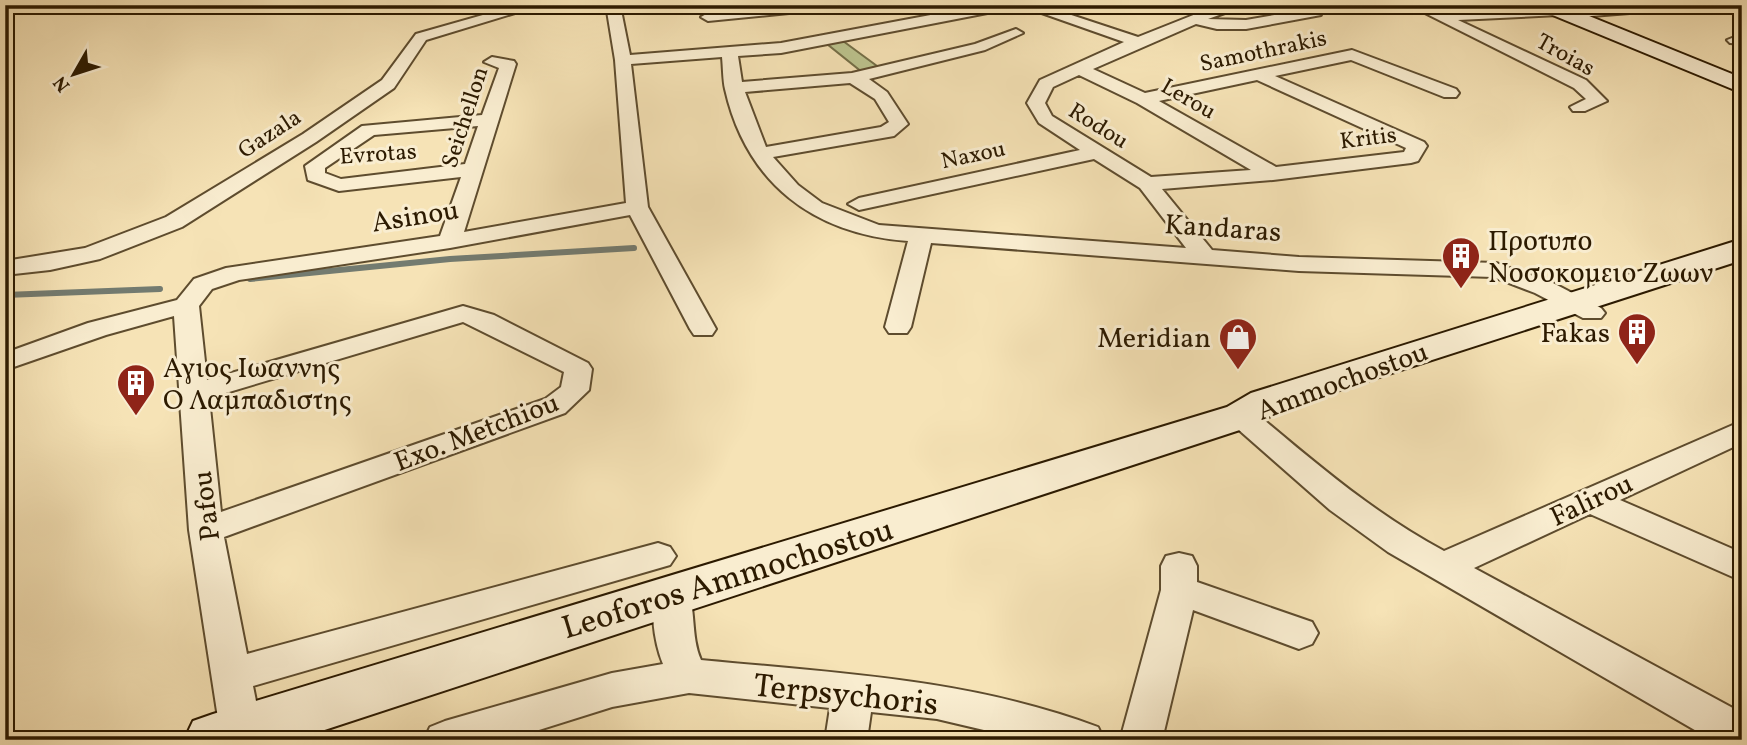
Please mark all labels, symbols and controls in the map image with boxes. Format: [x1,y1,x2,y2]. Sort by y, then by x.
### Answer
street label: Samothrakis [1197,23,1330,81]
street label: Troias [1530,27,1600,85]
north arrow [38,38,108,108]
street label: Seichellon [435,63,497,172]
text: N [48,70,77,97]
street label: Lerou [1155,71,1221,128]
street label: Rodou [1062,96,1134,158]
street label: Gazala [232,102,308,167]
street label: Kritis [1338,120,1398,158]
street label: Naxou [938,134,1009,178]
street label: Evrotas [339,136,418,174]
street label: Asinou [369,191,462,244]
street label: Kandaras [1163,206,1283,253]
place label: Προτυπο Νοσοκομειο Ζωων [1488,223,1714,294]
building icon: Προτυπο Νοσοκομειο Ζωων [1440,235,1482,290]
building icon: Fakas [1616,311,1658,366]
place label: Fakas [1541,315,1610,354]
shop icon: Meridian [1217,316,1259,371]
place label: Meridian [1097,320,1211,359]
street label: Ammochostou [1252,333,1434,431]
place label: Αγιος Ιωαννης Ο Λαμπαδιστης [163,350,352,421]
building icon: Αγιος Ιωαννης Ο Λαμπαδιστης [115,362,157,417]
street label: Exo. Metchiou [389,384,565,483]
street label: Falirou [1544,465,1640,537]
street label: Pafou [184,468,231,543]
street label: Leoforos Ammochostou [557,508,900,653]
street label: Terpsychoris [751,664,940,730]

